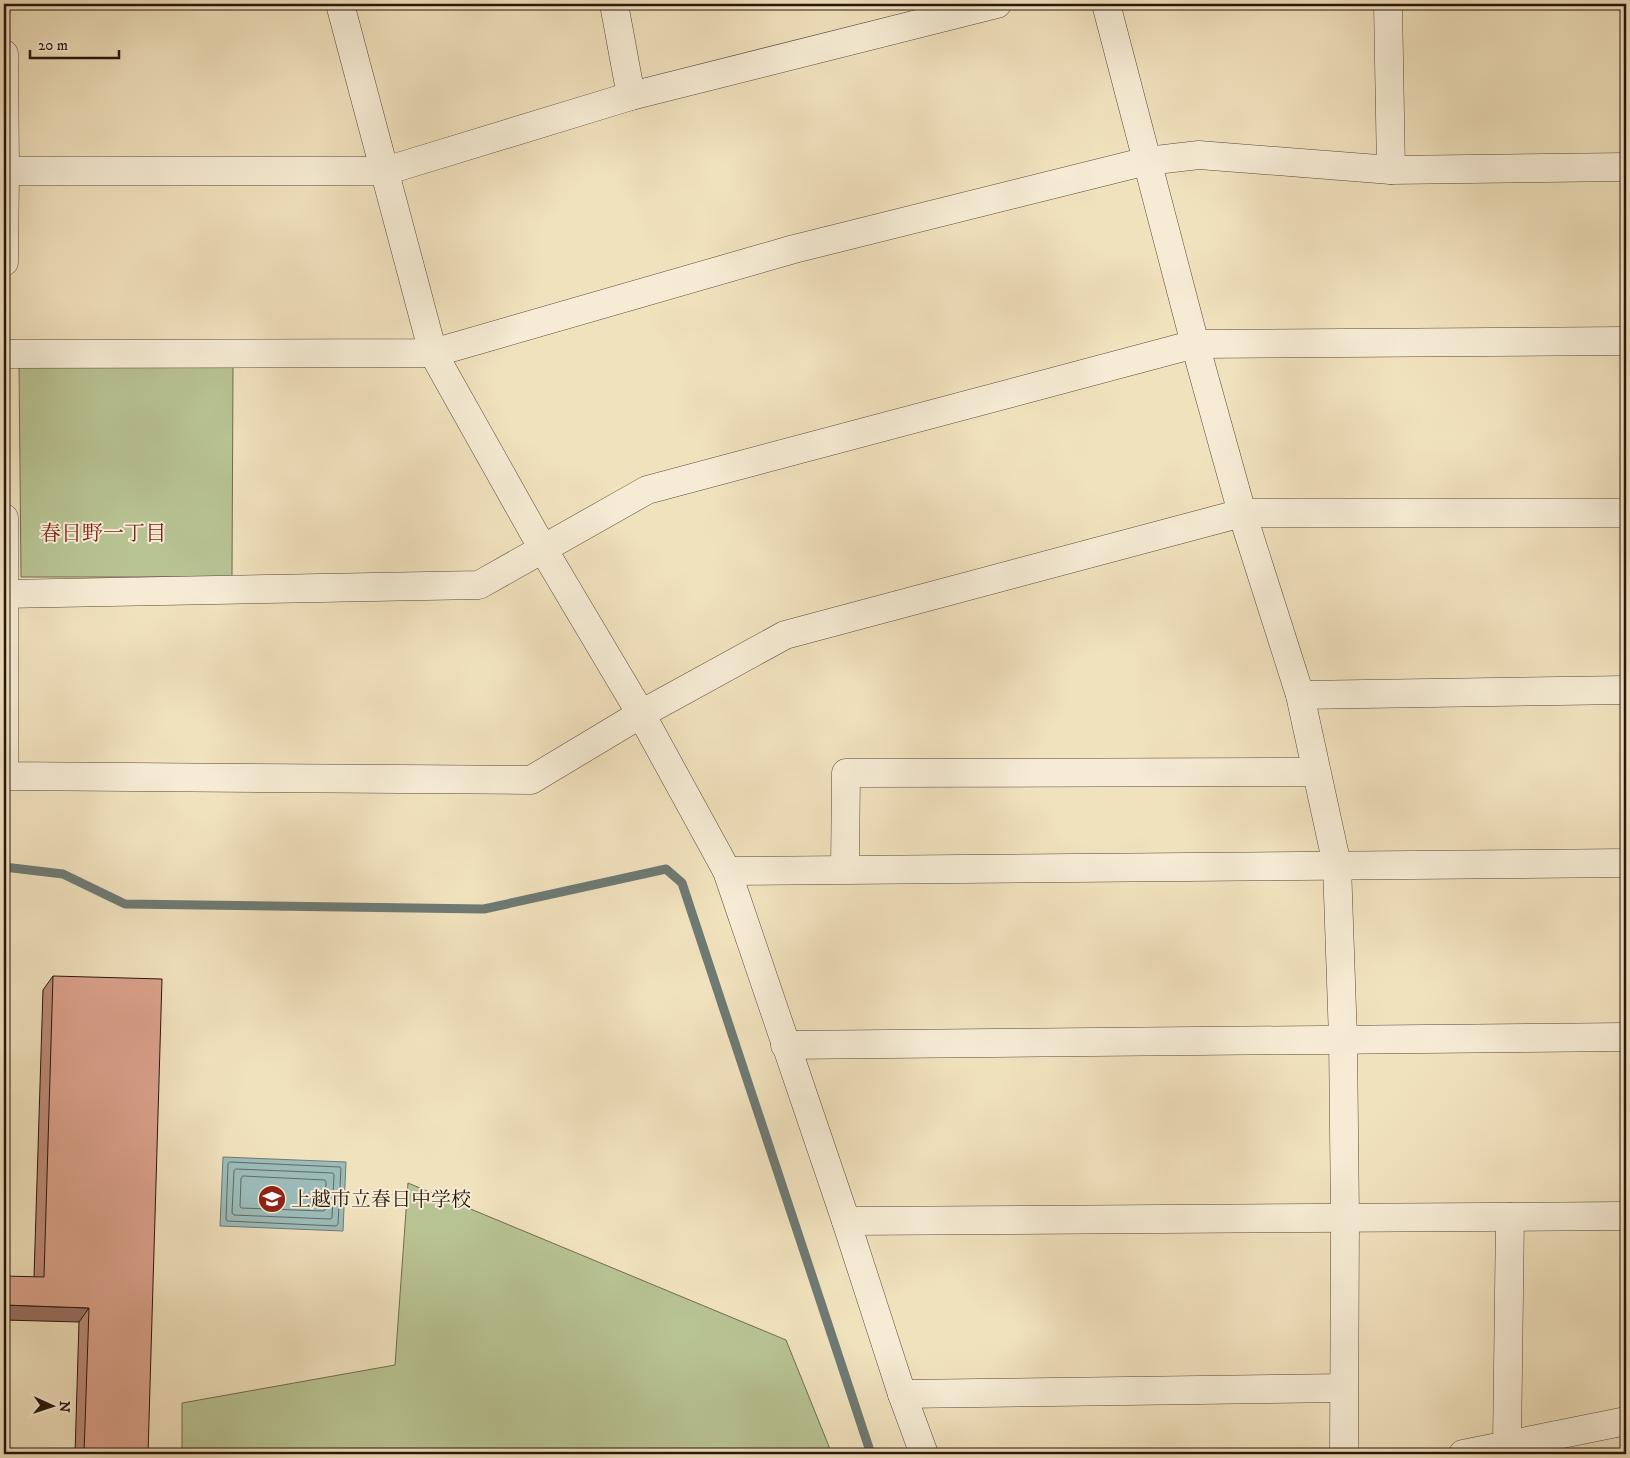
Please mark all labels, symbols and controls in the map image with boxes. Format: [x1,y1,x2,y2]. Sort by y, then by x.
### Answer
scale bar [30,28,119,60]
text: 20 m [38,36,68,55]
district label: 春日野一丁目 [40,521,166,547]
school or university icon: 上越市立春日中学校 [257,1184,287,1214]
place label: 上越市立春日中学校 [291,1188,471,1213]
north arrow [28,1380,78,1430]
text: N [55,1400,73,1413]

